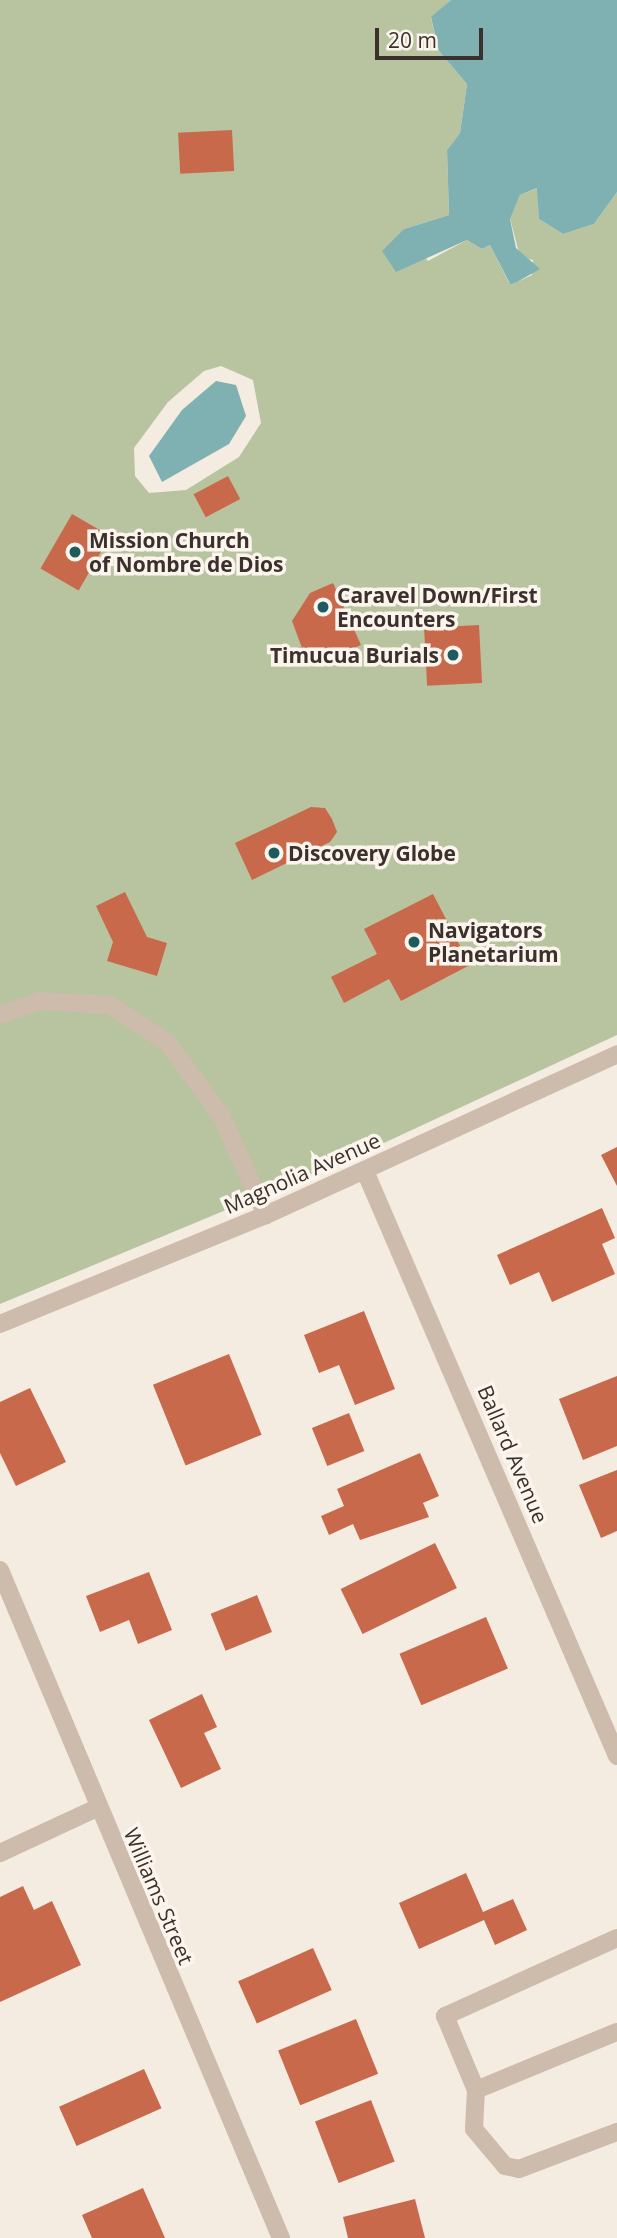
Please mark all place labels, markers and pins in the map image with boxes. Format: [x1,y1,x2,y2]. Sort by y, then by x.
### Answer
place label: Mission Church of Nombre de Dios [89,527,284,577]
marker: Mission Church of Nombre de Dios [67,544,83,560]
place label: Caravel Down/First Encounters [337,582,538,632]
marker: Caravel Down/First Encounters [315,599,331,615]
place label: Timucua Burials [270,642,439,668]
marker: Timucua Burials [445,647,461,663]
place label: Discovery Globe [288,840,456,866]
marker: Discovery Globe [266,845,282,861]
place label: Navigators Planetarium [428,917,559,967]
marker: Navigators Planetarium [406,934,422,950]

